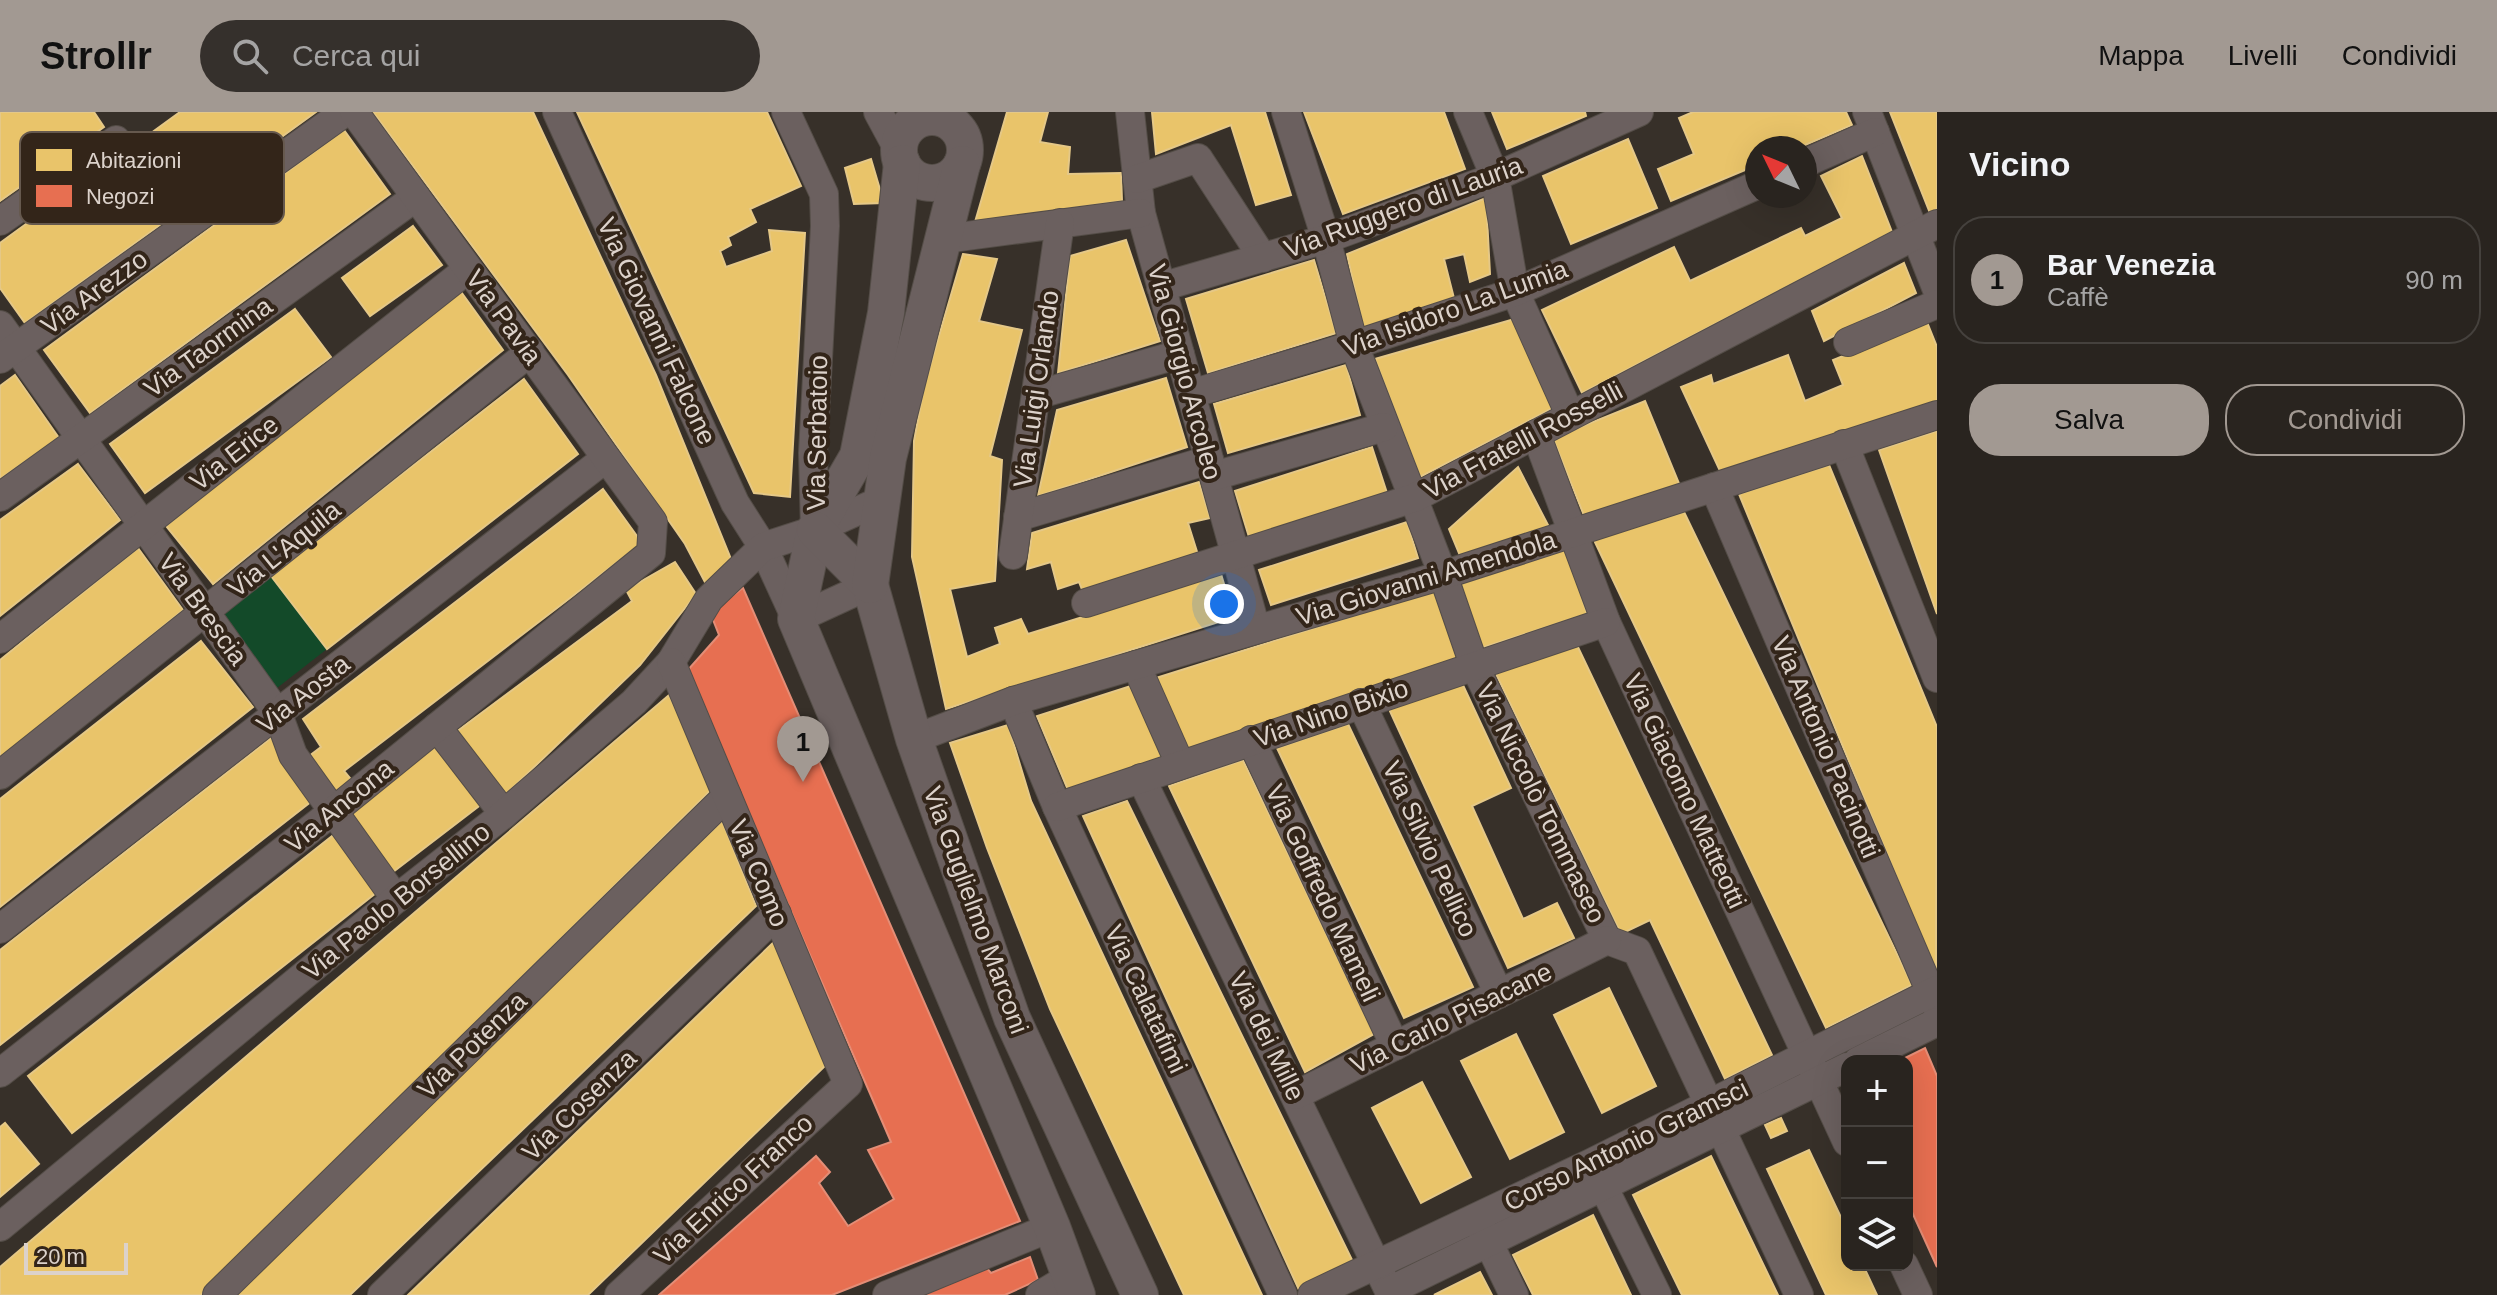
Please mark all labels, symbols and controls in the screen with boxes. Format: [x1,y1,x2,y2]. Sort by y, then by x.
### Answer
search box [200,20,760,92]
icon: search [228,34,272,78]
text: Strollr [40,35,152,77]
text: Cerca qui [292,39,420,72]
text: Mappa [2098,40,2184,71]
text: Livelli [2228,40,2298,71]
text: Condividi [2342,40,2457,71]
legend [20,132,284,224]
north arrow [1745,136,1817,208]
text: Vicino [1969,145,2070,183]
text: Abitazioni [86,148,181,173]
street label: Via Ruggero di Lauria [1280,150,1527,264]
text: Negozi [86,184,154,209]
street label: Via Giovanni Falcone [591,213,723,449]
street label: Via Arezzo [35,243,153,341]
text: Bar Venezia [2047,248,2215,281]
street label: Via Isidoro La Lumia [1339,253,1572,363]
street label: Via Giorgio Arcoleo [1142,261,1228,483]
street label: Via Pavia [460,264,549,370]
text: 1 [1990,265,2004,295]
text: 90 m [2405,265,2463,295]
text: Caffè [2047,282,2109,312]
street label: Via Luigi Orlando [1007,288,1065,490]
street label: Via Taormina [138,290,278,403]
street label: Via Serbatoio [801,355,833,511]
street label: Via Fratelli Rosselli [1419,375,1627,505]
button: Salva [1969,384,2209,456]
button: Condividi [2225,384,2465,456]
street label: Via Erice [184,409,284,497]
street label: Via L'Aquila [222,494,347,603]
street label: Via Giovanni Amendola [1293,524,1560,632]
street label: Via Brescia [152,547,254,671]
your location [1204,584,1244,624]
street label: Via Antonio Pacinotti [1766,632,1886,862]
street label: Via Aosta [251,648,356,739]
street label: Via Giacomo Matteotti [1617,669,1753,913]
street label: Via Nino Bixio [1250,673,1412,753]
street label: Via Niccolò Tommaseo [1470,678,1612,928]
pin: 1 [777,716,829,782]
street label: Via Ancona [279,753,400,859]
street label: Via Silvio Pellico [1376,756,1484,942]
street label: Via Goffredo Mameli [1260,780,1386,1006]
street label: Via Guglielmo Marconi [917,782,1035,1038]
street label: Via Como [723,815,795,931]
street label: Via Paolo Borsellino [296,816,496,986]
street label: Via Calatafimi [1099,920,1193,1078]
street label: Via Carlo Pisacane [1345,956,1557,1080]
street label: Via dei Mille [1223,967,1311,1105]
street label: Via Potenza [411,985,533,1104]
street label: Via Cosenza [516,1043,643,1167]
map controls [1841,1055,1913,1271]
button: + [1841,1055,1913,1127]
street label: Corso Antonio Gramsci [1499,1073,1753,1217]
street label: Via Enrico Franco [647,1108,819,1270]
button: − [1841,1127,1913,1199]
button: layers [1841,1199,1913,1271]
scale bar [24,1239,128,1275]
text: 20 m [36,1244,85,1269]

